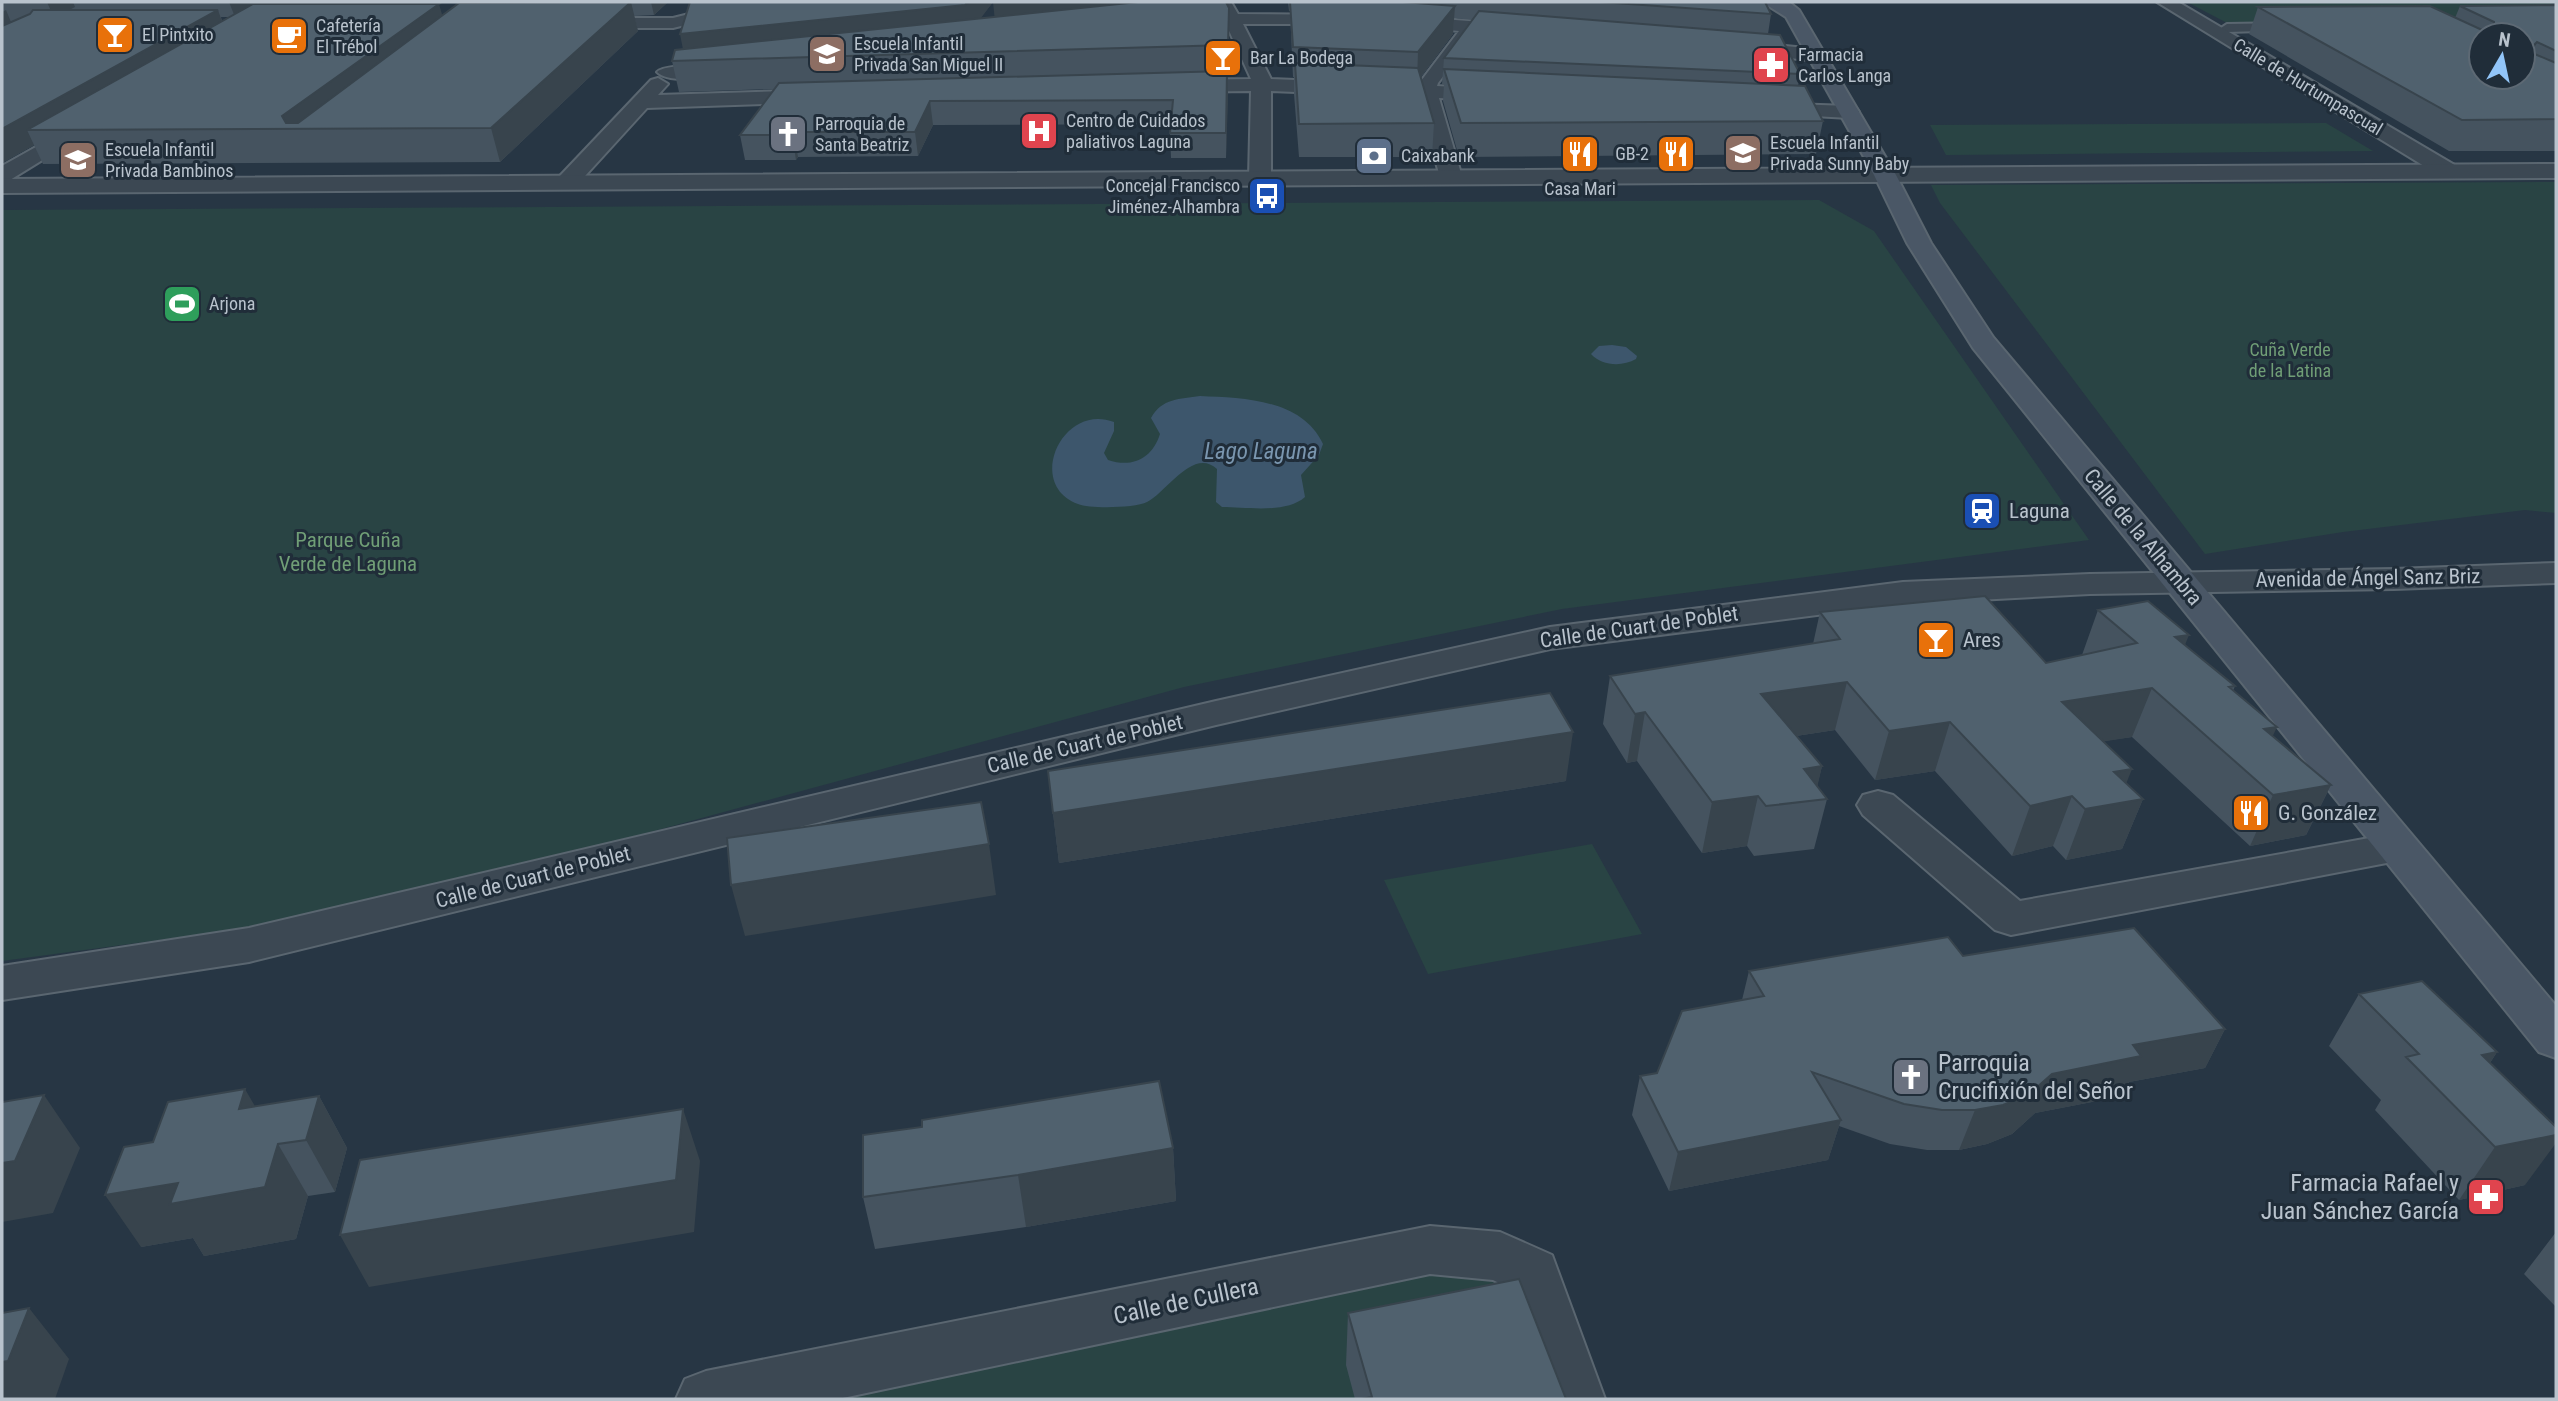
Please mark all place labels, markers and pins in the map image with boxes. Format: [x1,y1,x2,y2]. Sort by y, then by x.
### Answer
bar icon: El Pintxito [94,14,136,56]
cafe icon: Cafetería El Trébol [268,15,310,57]
place label: Cafetería El Trébol [316,15,381,57]
place label: El Pintxito [142,24,214,45]
school or university icon: Escuela Infantil Privada San Miguel II [806,33,848,75]
place label: Escuela Infantil Privada San Miguel II [854,33,1003,75]
bar icon: Bar La Bodega [1202,37,1244,79]
pharmacy icon: Farmacia Carlos Langa [1750,44,1792,86]
place label: Farmacia Carlos Langa [1798,44,1891,86]
place label: Bar La Bodega [1250,47,1353,68]
hospital icon: Centro de Cuidados paliativos Laguna [1018,110,1060,152]
place label: Centro de Cuidados paliativos Laguna [1066,110,1205,152]
church icon: Parroquia de Santa Beatriz [767,113,809,155]
place label: Parroquia de Santa Beatriz [815,113,910,155]
school or university icon: Escuela Infantil Privada Sunny Baby [1722,132,1764,174]
place label: Escuela Infantil Privada Sunny Baby [1770,132,1910,174]
restaurant icon: Casa Mari [1559,133,1601,175]
restaurant icon: GB-2 [1655,133,1697,175]
bank icon: Caixabank [1353,135,1395,177]
school or university icon: Escuela Infantil Privada Bambinos [57,139,99,181]
place label: Escuela Infantil Privada Bambinos [105,139,233,181]
place label: GB-2 [1615,143,1649,164]
place label: Caixabank [1401,145,1475,166]
place label: Concejal Francisco Jiménez-Alhambra [1105,175,1240,217]
bus stop icon: Concejal Francisco Jiménez-Alhambra [1246,175,1288,217]
place label: Casa Mari [1544,178,1616,199]
sports icon: Arjona [161,283,203,325]
place label: Arjona [209,293,255,314]
station icon: Laguna [1961,490,2003,532]
place label: Laguna [2009,499,2070,523]
bar icon: Ares [1915,619,1957,661]
place label: Ares [1963,628,2001,652]
restaurant icon: G. González [2230,792,2272,834]
place label: G. González [2278,801,2377,825]
place label: Parroquia Crucifixión del Señor [1938,1049,2133,1105]
church icon: Parroquia Crucifixión del Señor [1890,1056,1932,1098]
place label: Farmacia Rafael y Juan Sánchez García [2261,1169,2459,1225]
pharmacy icon: Farmacia Rafael y Juan Sánchez García [2465,1176,2507,1218]

